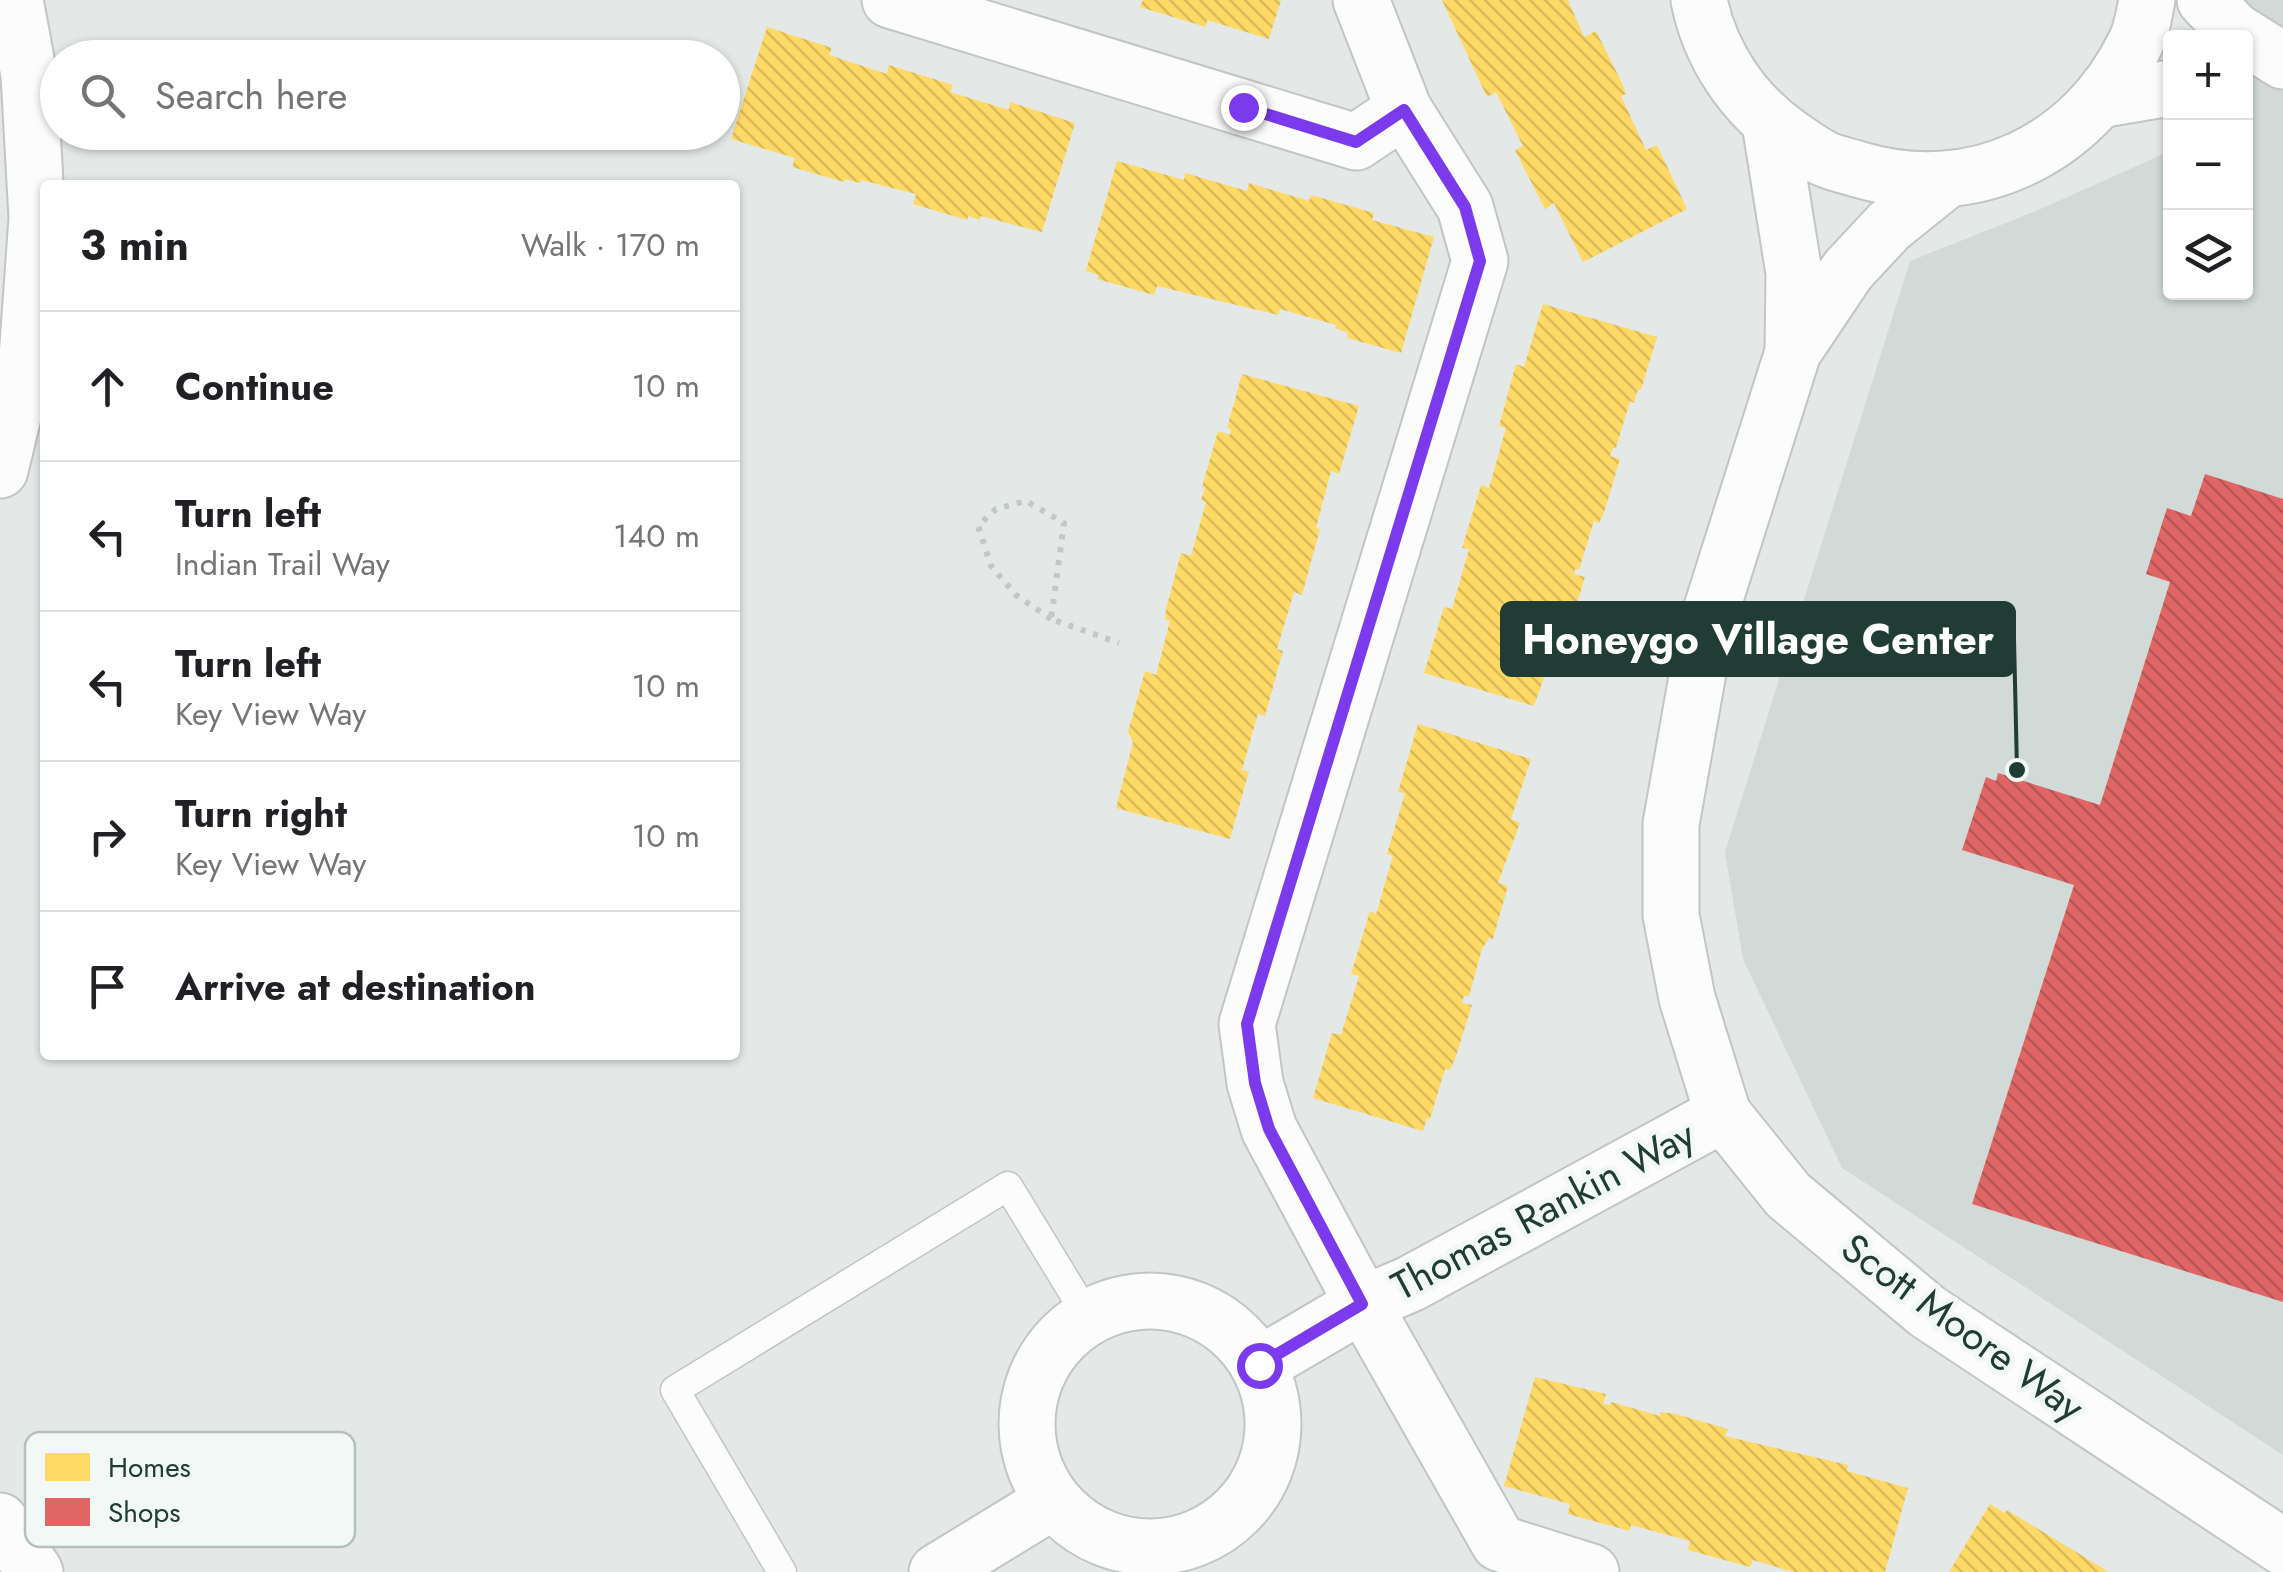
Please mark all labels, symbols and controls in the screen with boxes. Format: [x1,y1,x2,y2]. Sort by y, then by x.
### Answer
map controls [2163,30,2253,300]
button: + [2163,30,2253,120]
search box [40,40,740,150]
icon: search [75,68,130,123]
text: Search here [155,68,347,123]
route end [1221,85,1267,131]
button: − [2163,120,2253,210]
button: layers [2163,210,2253,300]
text: 3 min [80,215,189,276]
text: Walk · 170 m [521,222,700,268]
icon: ahead [80,359,135,414]
text: Continue [175,359,334,414]
text: 10 m [632,363,700,409]
text: Turn left [175,486,321,541]
icon: left [80,509,135,564]
text: 140 m [613,513,700,559]
text: Indian Trail Way [175,541,390,587]
callout: Honeygo Village Center [1502,603,2014,675]
text: Honeygo Village Center [1522,609,1995,670]
text: Turn left [175,636,321,691]
icon: left [80,659,135,714]
text: 10 m [632,663,700,709]
text: Key View Way [175,691,366,737]
text: Turn right [175,786,347,841]
icon: right [80,809,135,864]
text: 10 m [632,813,700,859]
text: Key View Way [175,841,366,887]
icon: arrive [80,959,135,1014]
text: Arrive at destination [175,959,536,1014]
street label: Thomas Rankin Way [1381,1105,1705,1314]
street label: Scott Moore Way [1829,1219,2097,1435]
route start [1237,1343,1283,1389]
legend [25,1432,355,1547]
text: Homes [108,1447,191,1488]
text: Shops [108,1492,181,1533]

